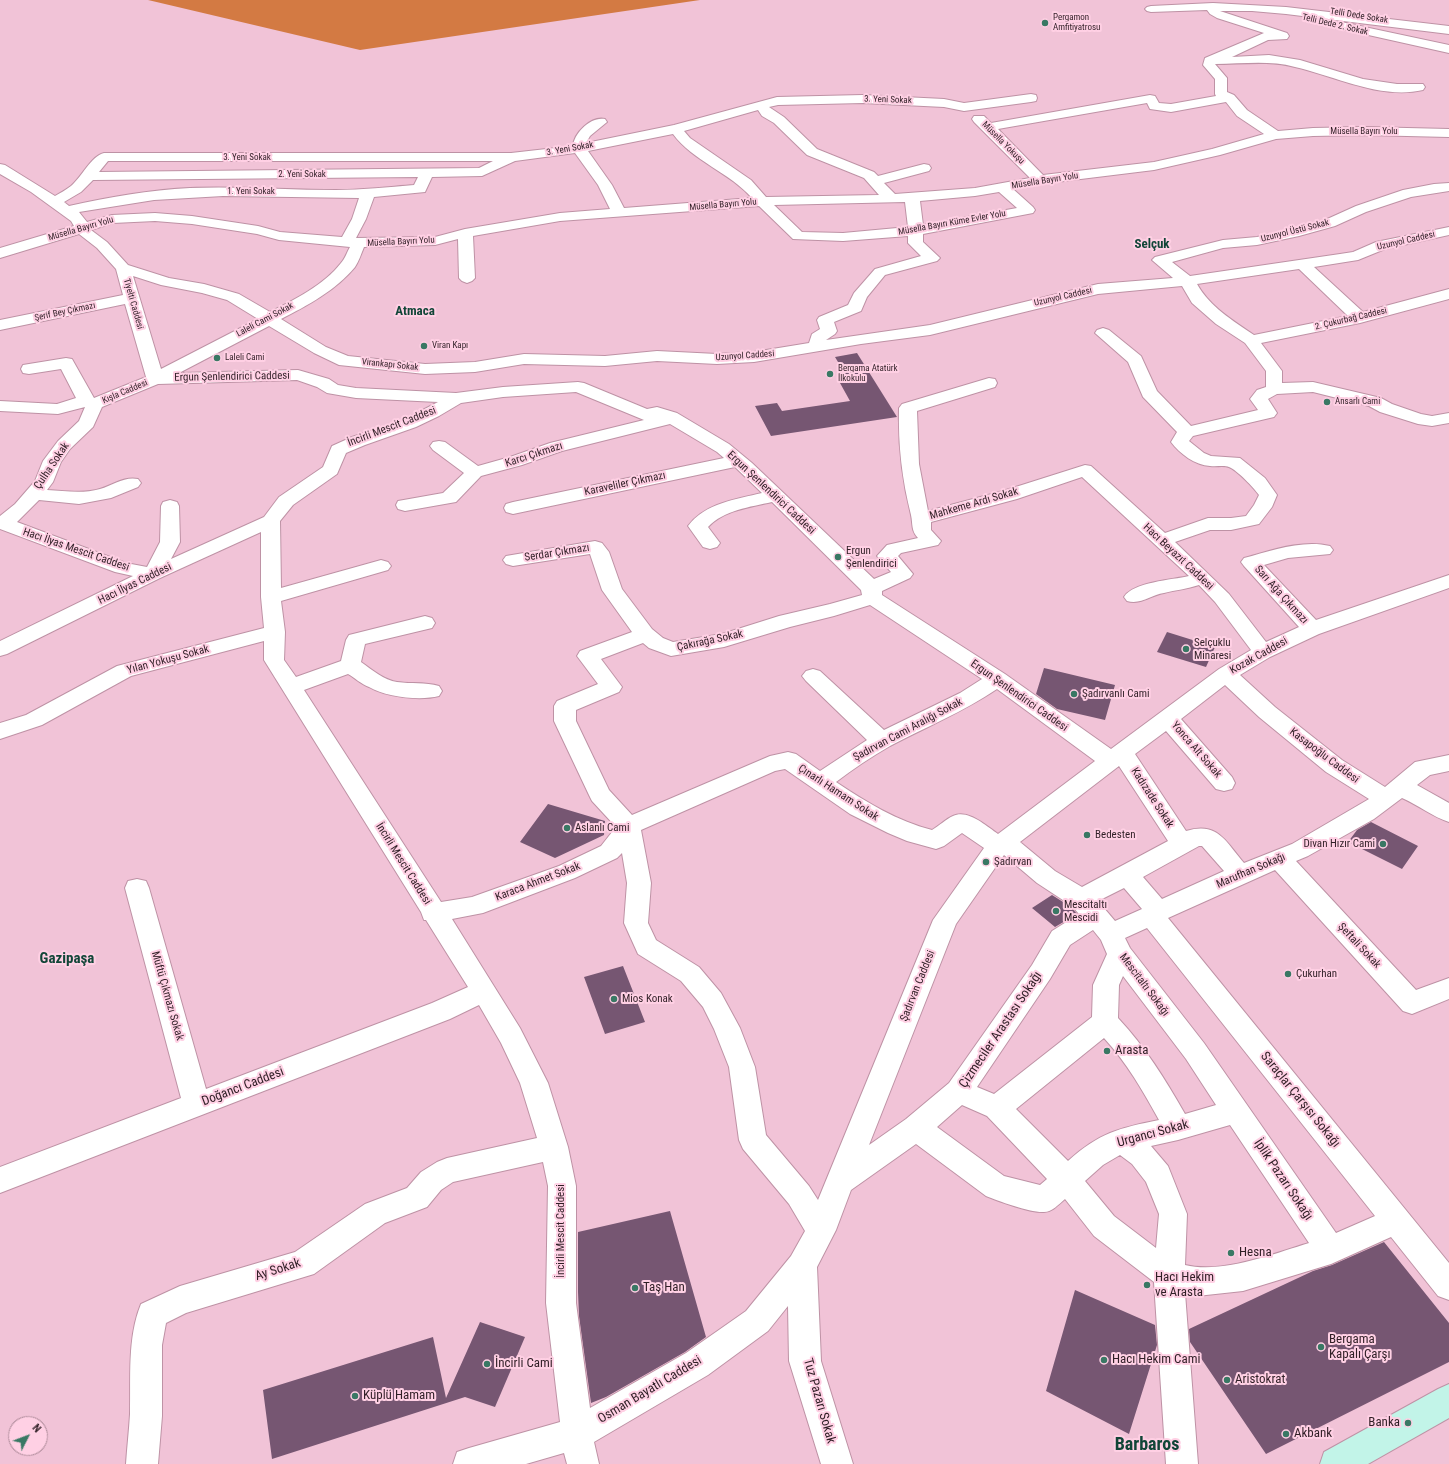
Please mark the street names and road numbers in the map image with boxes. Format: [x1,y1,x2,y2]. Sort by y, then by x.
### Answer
street label: Telli Dede Sokak [1329,6,1389,26]
street label: Telli Dede 2. Sokak [1301,12,1369,38]
street label: 3. Yeni Sokak [864,94,912,106]
street label: Müsella Yokuşu [979,119,1027,167]
street label: Müsella Bayırı Yolu [1330,127,1398,137]
street label: 3. Yeni Sokak [546,140,594,158]
street label: 3. Yeni Sokak [223,153,271,163]
street label: 2. Yeni Sokak [278,170,326,180]
street label: Müsella Bayırı Yolu [1011,170,1079,192]
street label: 1. Yeni Sokak [227,187,275,197]
street label: Müsella Bayırı Yolu [689,197,757,213]
street label: Müsella Bayırı Küme Evler Yolu [897,208,1007,238]
street label: Müsella Bayırı Yolu [47,215,115,243]
street label: Uzunyol Üstü Sokak [1260,217,1330,245]
street label: Uzunyol Caddesi [1376,229,1436,253]
street label: Müsella Bayırı Yolu [367,235,435,249]
street label: Tiyelti Caddesi [121,277,145,331]
street label: Uzunyol Caddesi [1033,285,1093,309]
street label: Şerif Bey Çıkmazı [34,300,96,324]
street label: Laleli Cami Sokak [235,300,295,340]
street label: 2. Çukurbağ Caddesi [1314,305,1388,333]
street label: Uzunyol Caddesi [715,349,775,363]
street label: Virankapı Sokak [361,357,419,373]
street label: Ergun Şenlendirici Caddesi [174,369,290,385]
street label: Kışla Caddesi [101,378,149,406]
street label: İncirli Mescit Caddesi [346,404,438,450]
street label: Çulha Sokak [32,440,72,492]
street label: Karcı Çıkmazı [504,440,564,470]
street label: Ergun Şenlendirici Caddesi [724,449,818,537]
street label: Karaveliler Çıkmazı [583,469,667,499]
street label: Mahkeme Ardı Sokak [928,485,1020,523]
street label: Hacı Beyazıt Caddesi [1140,521,1216,593]
street label: Hacı İlyas Mescit Caddesi [21,526,131,574]
street label: Serdar Çıkmazı [524,541,590,565]
street label: Hacı İlyas Caddesi [96,561,174,607]
street label: Sarı Ağa Çıkmazı [1251,563,1311,627]
street label: Çakırağa Sokak [676,628,744,654]
street label: Kozak Caddesi [1228,635,1290,677]
street label: Yılan Yokuşu Sokak [125,643,211,677]
street label: Ergun Şenlendirici Caddesi [968,657,1070,735]
street label: Şadırvan Cami Aralığı Sokak [851,696,965,764]
street label: Yonca Alt Sokak [1168,719,1224,781]
street label: Kasapoğlu Caddesi [1287,726,1361,786]
street label: Çınarlı Hamam Sokak [795,762,881,824]
street label: Kadızade Sokak [1128,765,1176,831]
street label: İncirli Mescit Caddesi [373,821,433,907]
street label: Marufhan Sokağı [1215,851,1287,891]
street label: Karaca Ahmet Sokak [494,860,582,904]
street label: Şeftali Sokak [1335,921,1383,971]
street label: Şadırvan Caddesi [898,949,938,1023]
street label: Müftü Çıkmazı Sokak [148,950,186,1042]
street label: Mescitaltı Sokağı [1116,951,1172,1019]
street label: Çizmeciler Arastası Sokağı [956,969,1046,1091]
street label: Saraçlar Çarşısı Sokağı [1257,1049,1343,1151]
street label: Doğancı Caddesi [200,1064,286,1110]
street label: Urgancı Sokak [1116,1117,1190,1151]
street label: İplik Pazarı Sokağı [1250,1136,1316,1224]
street label: İncirli Mescit Caddesi [554,1184,568,1278]
street label: Ay Sokak [253,1255,303,1285]
street label: Osman Bayatlı Caddesi [595,1353,705,1427]
street label: Tuz Pazarı Sokak [799,1357,839,1445]

